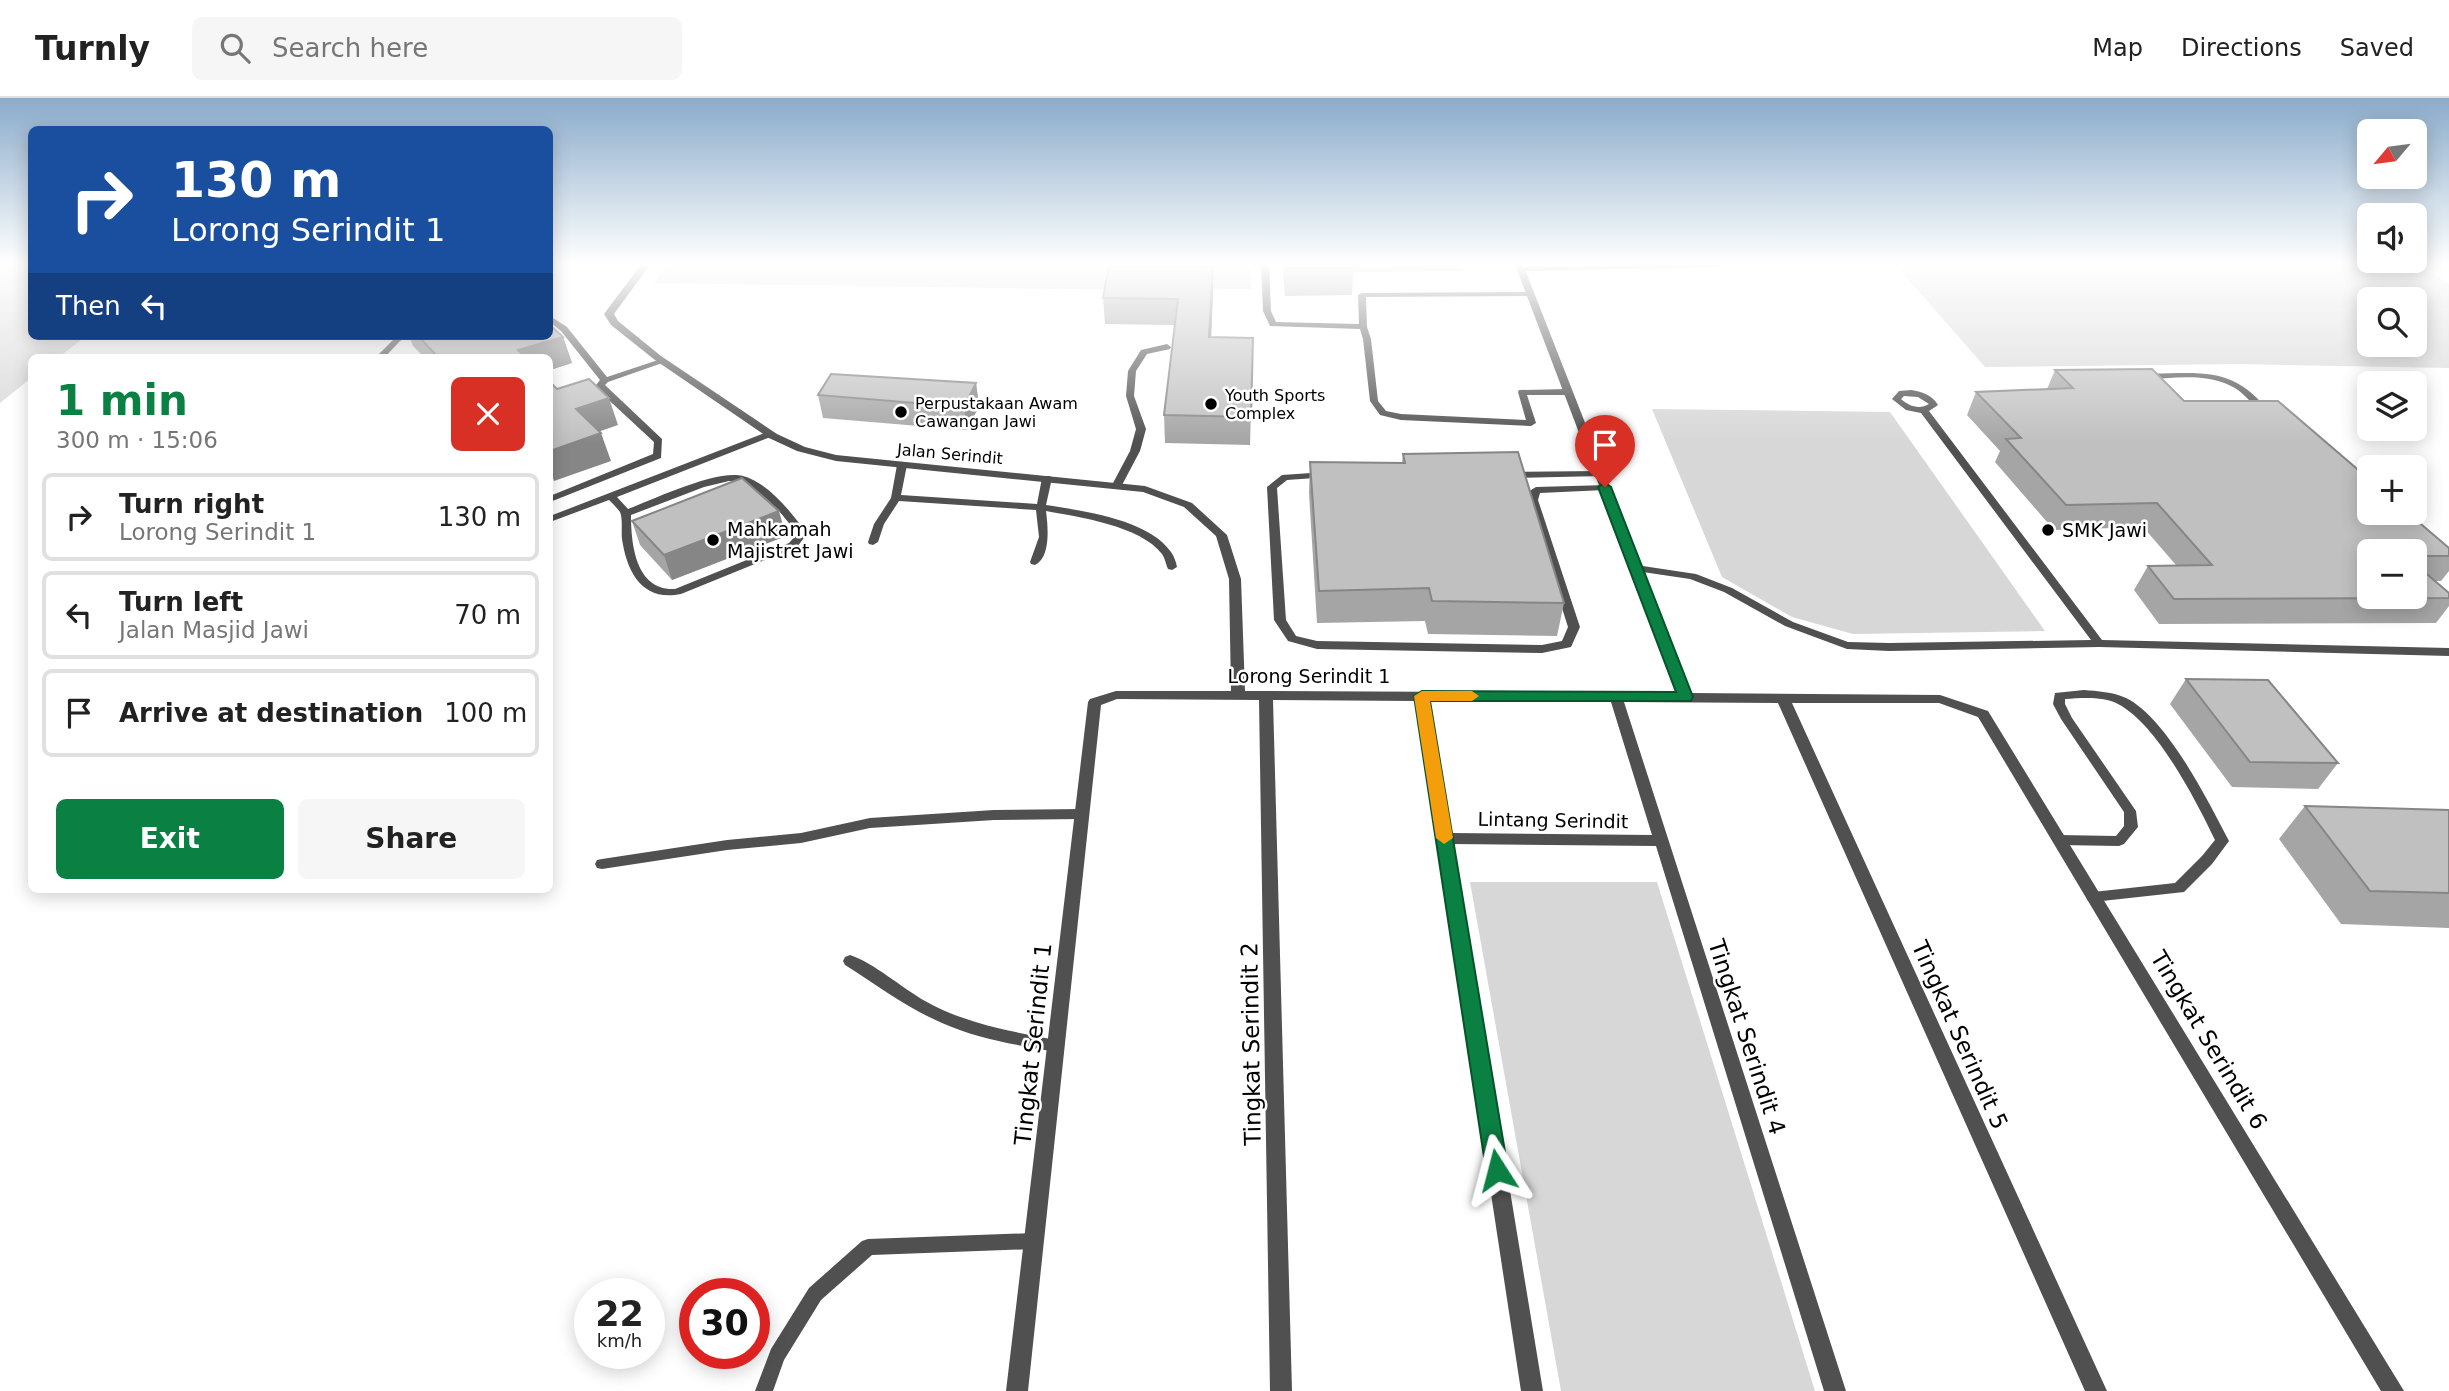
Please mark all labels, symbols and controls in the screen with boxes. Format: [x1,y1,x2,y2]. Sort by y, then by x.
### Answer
search box [192,17,682,80]
text: Turnly [35,29,150,68]
icon: search [216,29,254,67]
text: Search here [272,33,428,63]
text: Map [2092,34,2143,62]
text: Directions [2181,34,2302,62]
text: Saved [2340,34,2414,62]
north arrow [2357,119,2427,189]
map controls [2357,119,2427,609]
text: 130 m [171,152,341,209]
icon: right [56,154,147,245]
button: sound [2357,203,2427,273]
text: Lorong Serindit 1 [171,211,445,249]
icon: left [135,287,173,325]
button: search [2357,287,2427,357]
text: Then [56,291,121,321]
button: layers [2357,371,2427,441]
text: 1 min [56,376,188,425]
button: close [451,377,525,451]
place label: Youth Sports Complex [1224,386,1325,423]
place label: Perpustakaan Awam Cawangan Jawi [915,394,1078,431]
marker: Youth Sports Complex [1203,396,1219,412]
marker: Perpustakaan Awam Cawangan Jawi [893,404,909,420]
pin [1575,415,1635,487]
icon: arrive [1586,426,1624,464]
text: 300 m · 15:06 [56,427,218,453]
street label: Jalan Serindit [895,440,1004,468]
button: + [2357,455,2427,525]
text: Turn right [119,489,264,519]
icon: right [60,498,98,536]
text: 130 m [438,502,521,532]
place label: Mahkamah Majistret Jawi [727,518,854,562]
text: Lorong Serindit 1 [119,519,316,545]
place label: SMK Jawi [2062,519,2147,541]
marker: SMK Jawi [2040,522,2056,538]
marker: Mahkamah Majistret Jawi [705,532,721,548]
button: − [2357,539,2427,609]
text: Turn left [119,587,243,617]
icon: left [60,596,98,634]
text: 70 m [454,600,521,630]
text: Jalan Masjid Jawi [119,617,309,643]
street label: Lorong Serindit 1 [1228,665,1390,687]
icon: arrive [60,694,98,732]
text: Arrive at destination [119,698,423,728]
text: 100 m [444,698,527,728]
button: Exit [56,799,284,879]
button: Share [298,799,525,879]
street label: Lintang Serindit [1477,808,1629,832]
street label: Tingkat Serindit 4 [1703,935,1791,1138]
street label: Tingkat Serindit 5 [1906,936,2013,1133]
street label: Tingkat Serindit 1 [1009,942,1057,1147]
street label: Tingkat Serindit 2 [1236,942,1266,1147]
street label: Tingkat Serindit 6 [2145,945,2273,1134]
position arrow [1460,1133,1534,1207]
speed limit sign: 30 [679,1278,770,1369]
text: 22 [595,1294,644,1334]
text: km/h [597,1330,642,1351]

